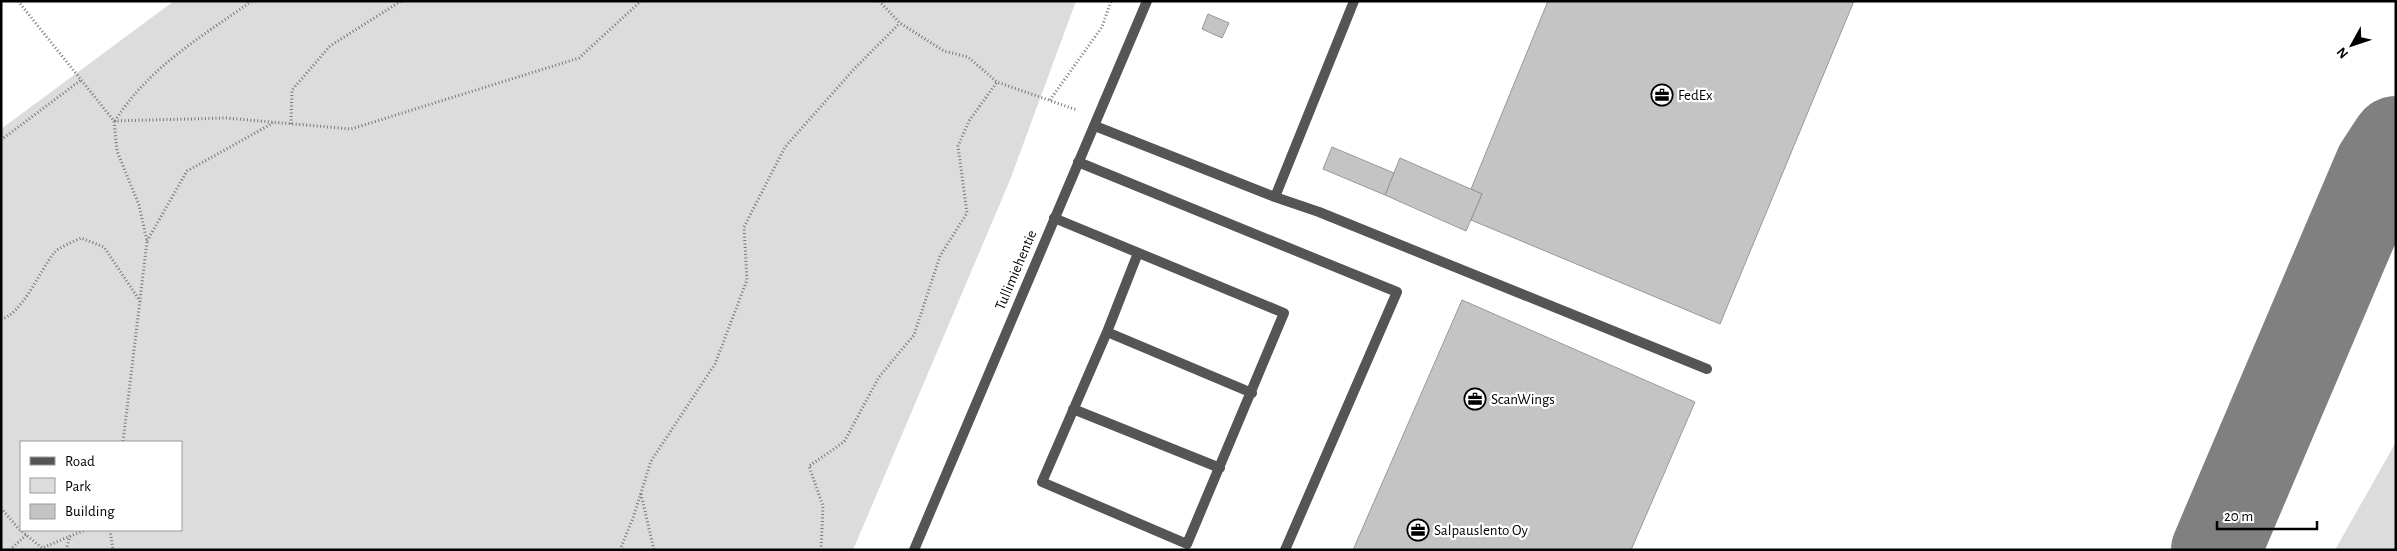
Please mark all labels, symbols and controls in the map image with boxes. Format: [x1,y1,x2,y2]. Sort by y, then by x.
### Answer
north arrow [2327,20,2377,70]
text: N [2334,44,2351,61]
office icon: FedEx [1650,83,1674,107]
place label: FedEx [1678,88,1713,103]
street label: Tullimiehentie [992,228,1040,312]
office icon: ScanWings [1463,387,1487,411]
place label: ScanWings [1491,392,1555,407]
legend [20,441,182,531]
text: Road [65,454,95,469]
text: Park [65,479,91,494]
scale bar [2217,498,2317,530]
text: Building [65,504,115,519]
text: 20 m [2224,509,2253,524]
office icon: Salpauslento Oy [1406,518,1430,542]
place label: Salpauslento Oy [1434,523,1528,538]

